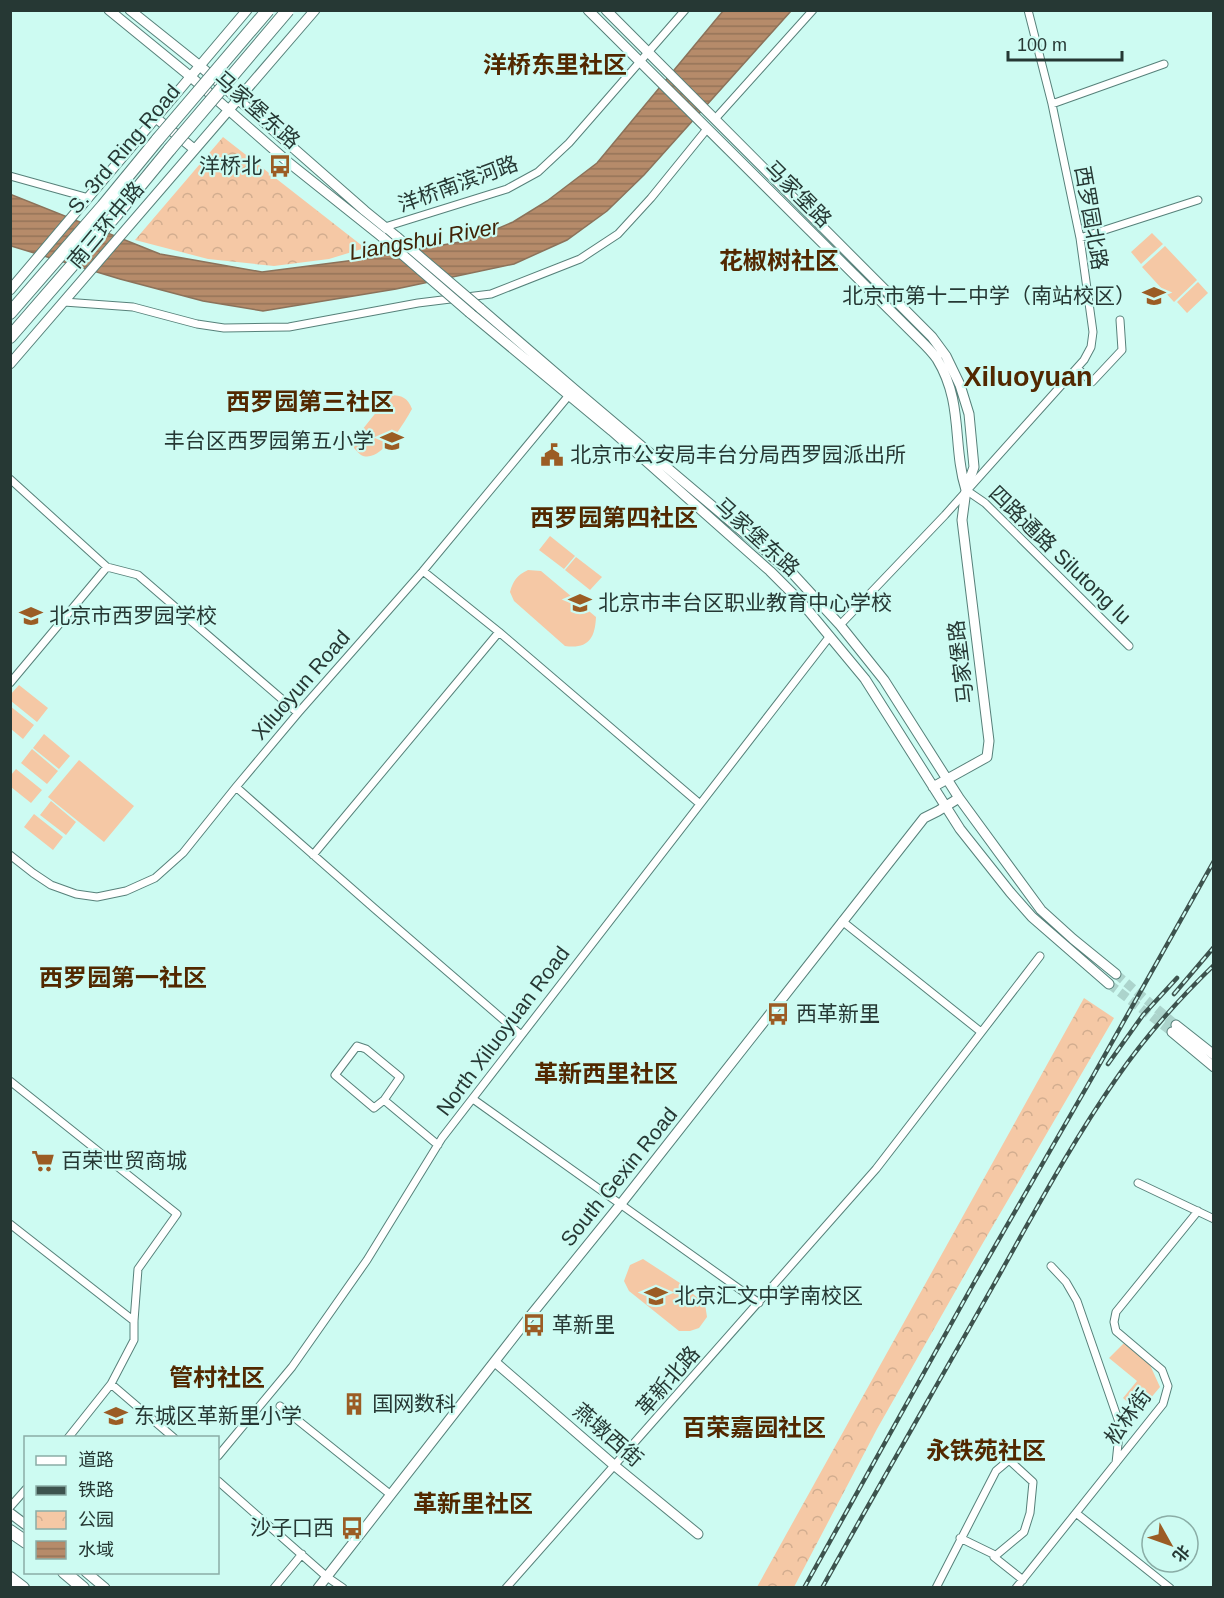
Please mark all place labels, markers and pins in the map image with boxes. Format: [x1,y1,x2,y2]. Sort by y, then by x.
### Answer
bus stop icon: 洋桥北 [267,153,293,179]
place label: 洋桥北 [199,154,262,177]
school or university icon: 北京市第十二中学（南站校区） [1141,283,1167,309]
place label: 北京市第十二中学（南站校区） [842,284,1136,307]
school or university icon: 丰台区西罗园第五小学 [379,428,405,454]
place label: 丰台区西罗园第五小学 [164,429,374,452]
public building icon: 北京市公安局丰台分局西罗园派出所 [539,442,565,468]
place label: 北京市公安局丰台分局西罗园派出所 [570,443,906,466]
school or university icon: 北京市丰台区职业教育中心学校 [567,590,593,616]
place label: 北京市丰台区职业教育中心学校 [598,591,892,614]
school or university icon: 北京市西罗园学校 [18,603,44,629]
place label: 北京市西罗园学校 [49,604,217,627]
bus stop icon: 西革新里 [765,1001,791,1027]
place label: 西革新里 [796,1002,880,1025]
supermarket icon: 百荣世贸商城 [30,1148,56,1174]
place label: 百荣世贸商城 [61,1149,187,1172]
school or university icon: 北京汇文中学南校区 [643,1283,669,1309]
place label: 北京汇文中学南校区 [674,1284,863,1307]
bus stop icon: 革新里 [521,1312,547,1338]
place label: 革新里 [552,1313,615,1336]
building icon: 国网数科 [341,1391,367,1417]
place label: 国网数科 [372,1392,456,1415]
school or university icon: 东城区革新里小学 [103,1403,129,1429]
place label: 东城区革新里小学 [134,1404,302,1427]
bus stop icon: 沙子口西 [339,1515,365,1541]
place label: 沙子口西 [250,1516,334,1539]

